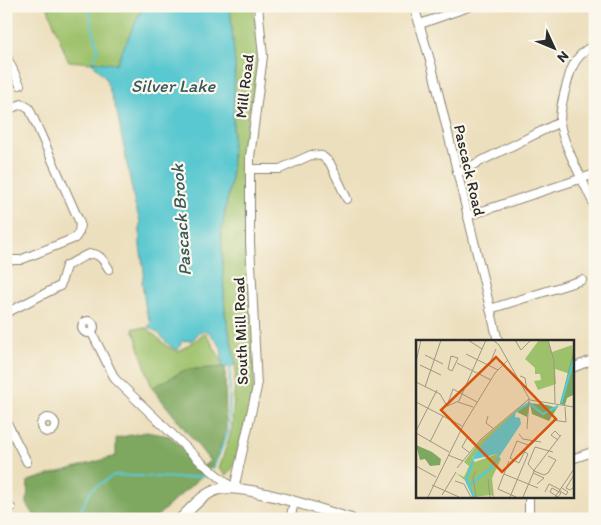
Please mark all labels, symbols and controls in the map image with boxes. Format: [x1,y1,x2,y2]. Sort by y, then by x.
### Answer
north arrow [528,22,578,72]
text: N [554,47,572,66]
street label: Mill Road [231,53,258,119]
water label: Silver Lake [131,75,216,97]
street label: Pascack Road [450,123,489,218]
water label: Pascack Brook [166,162,196,277]
street label: South Mill Road [229,276,252,385]
inset map [416,340,574,498]

